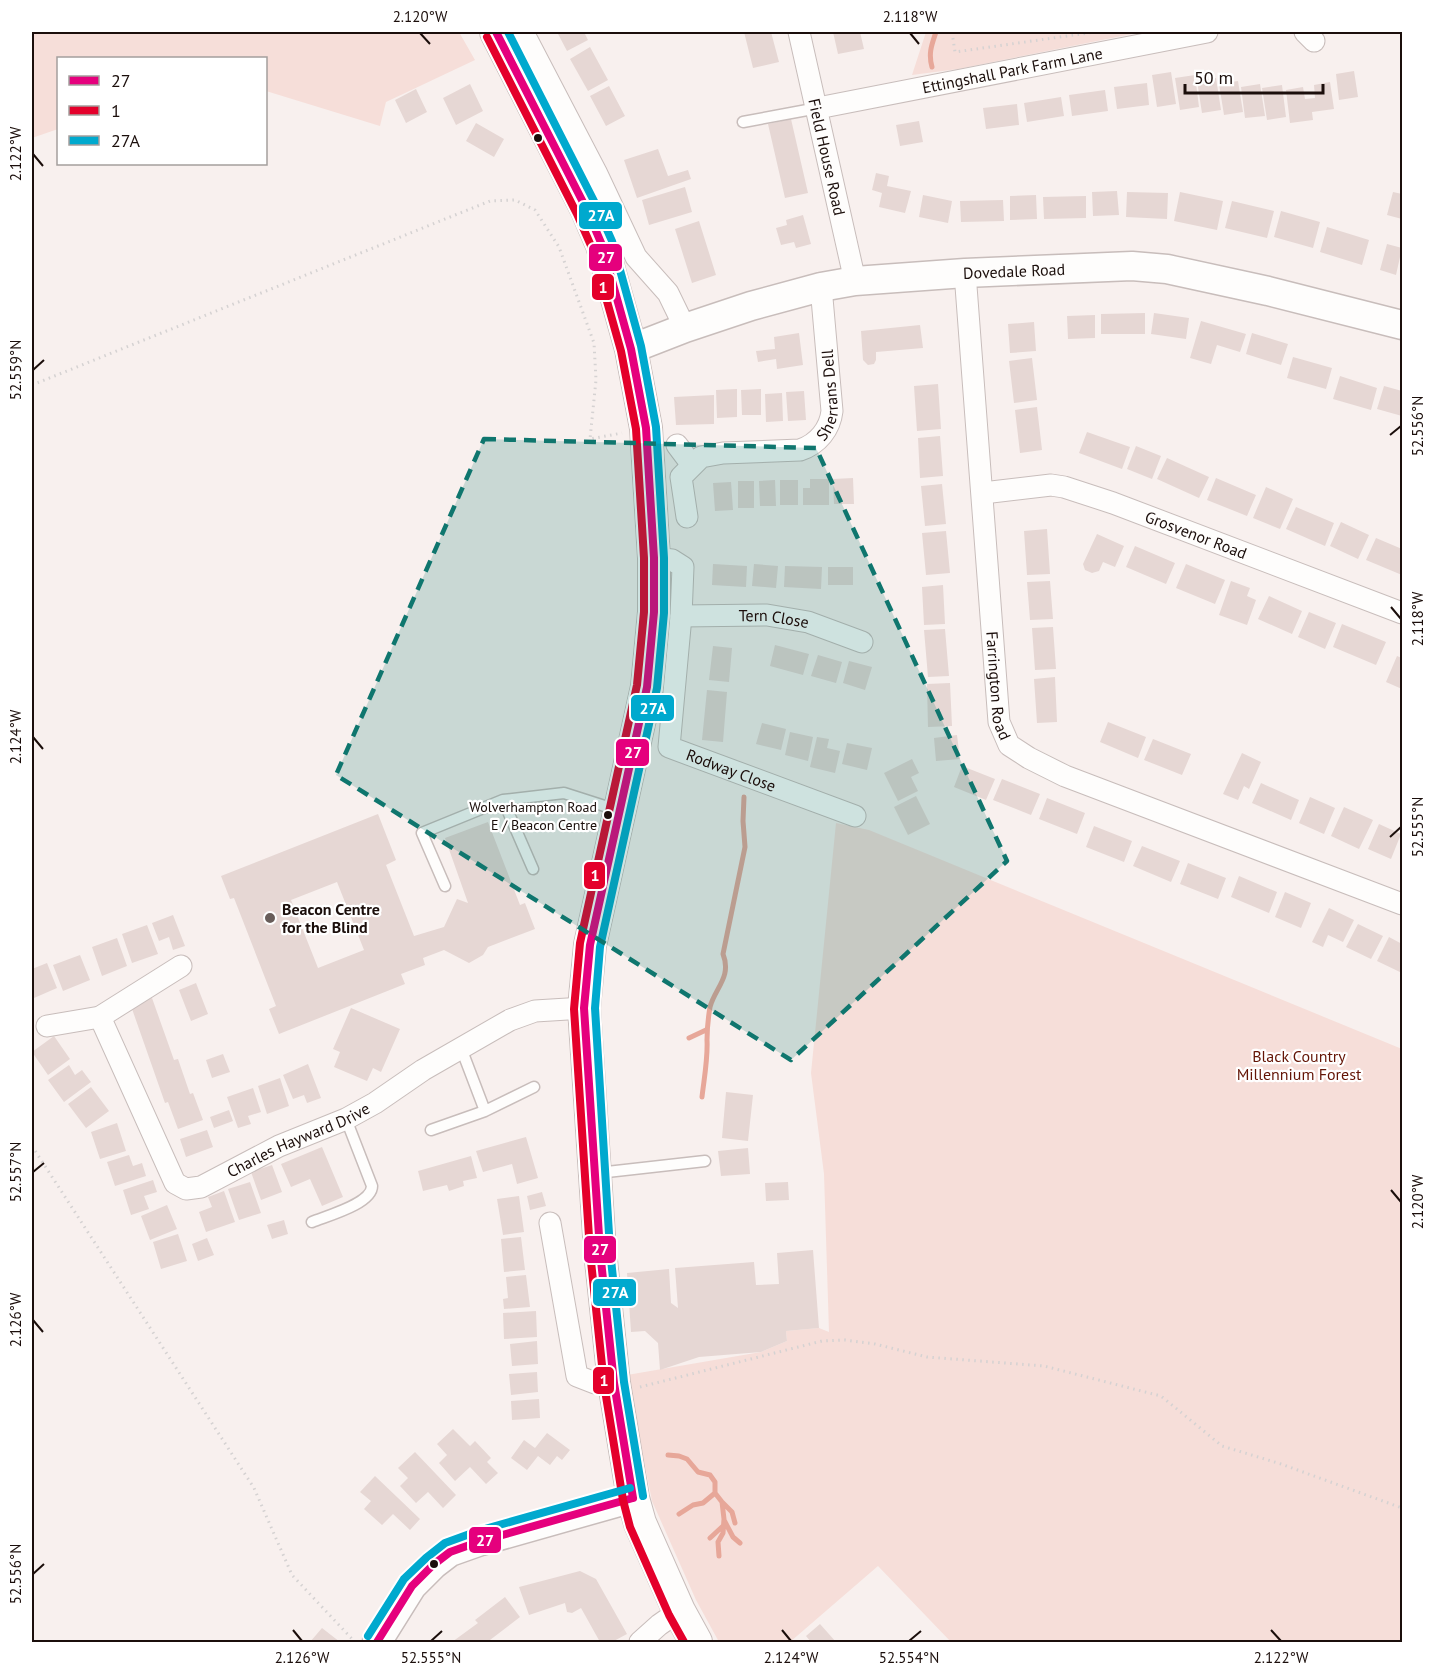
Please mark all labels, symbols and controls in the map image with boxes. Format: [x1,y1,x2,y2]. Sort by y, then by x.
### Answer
text: 2.120°W [393,7,448,26]
text: 2.118°W [883,7,938,26]
street label: Ettingshall Park Farm Lane [920,43,1104,97]
legend [57,57,267,165]
scale bar [1185,57,1323,95]
text: 50 m [1194,66,1233,89]
text: 27 [111,69,131,92]
street label: Field House Road [804,96,850,217]
text: 1 [111,99,121,122]
text: 2.122°W [6,126,25,181]
text: 27A [111,129,141,152]
unlabelled marker [532,132,544,144]
line badge: 27A [578,201,623,230]
text: 27A [588,205,615,225]
line badge: 27 [588,243,623,272]
text: 27 [597,247,615,267]
street label: Dovedale Road [963,259,1066,283]
line badge: 1 [591,273,615,301]
text: 1 [598,277,608,297]
text: 52.559°N [6,340,25,400]
street label: Sherrans Dell [812,348,842,444]
text: 52.556°N [1408,396,1427,456]
street label: Grosvenor Road [1142,506,1250,563]
text: 2.118°W [1408,591,1427,646]
street label: Tern Close [738,605,810,632]
street label: Farrington Road [982,630,1016,743]
line badge: 27A [630,694,675,722]
text: 27A [640,698,667,718]
text: 2.124°W [6,709,25,764]
line badge: 27 [615,738,650,767]
text: 27 [624,742,642,762]
street label: Rodway Close [684,744,779,796]
text: 52.555°N [1408,797,1427,857]
place label: Wolverhampton Road E / Beacon Centre [469,798,597,834]
marker: Wolverhampton Road E / Beacon Centre [602,809,614,821]
line badge: 1 [583,861,606,890]
text: 1 [590,865,600,885]
place label: Beacon Centre for the Blind [282,899,380,937]
marker: Beacon Centre for the Blind [263,911,277,925]
park label: Black Country Millennium Forest [1237,1046,1362,1084]
street label: Charles Hayward Drive [223,1098,373,1182]
text: 52.557°N [6,1142,25,1202]
text: 2.120°W [1408,1174,1427,1229]
line badge: 27 [583,1235,617,1264]
text: 27 [591,1239,609,1259]
line badge: 27A [592,1278,637,1307]
text: 27A [602,1282,629,1302]
text: 2.126°W [6,1292,25,1347]
line badge: 1 [592,1366,615,1395]
text: 1 [599,1370,609,1390]
line badge: 27 [468,1526,502,1554]
text: 27 [476,1530,494,1550]
text: 52.556°N [6,1544,25,1604]
unlabelled marker [428,1558,440,1570]
text: 2.126°W [275,1648,330,1667]
text: 52.555°N [401,1648,461,1667]
text: 2.124°W [764,1648,819,1667]
text: 52.554°N [879,1648,939,1667]
text: 2.122°W [1254,1648,1309,1667]

